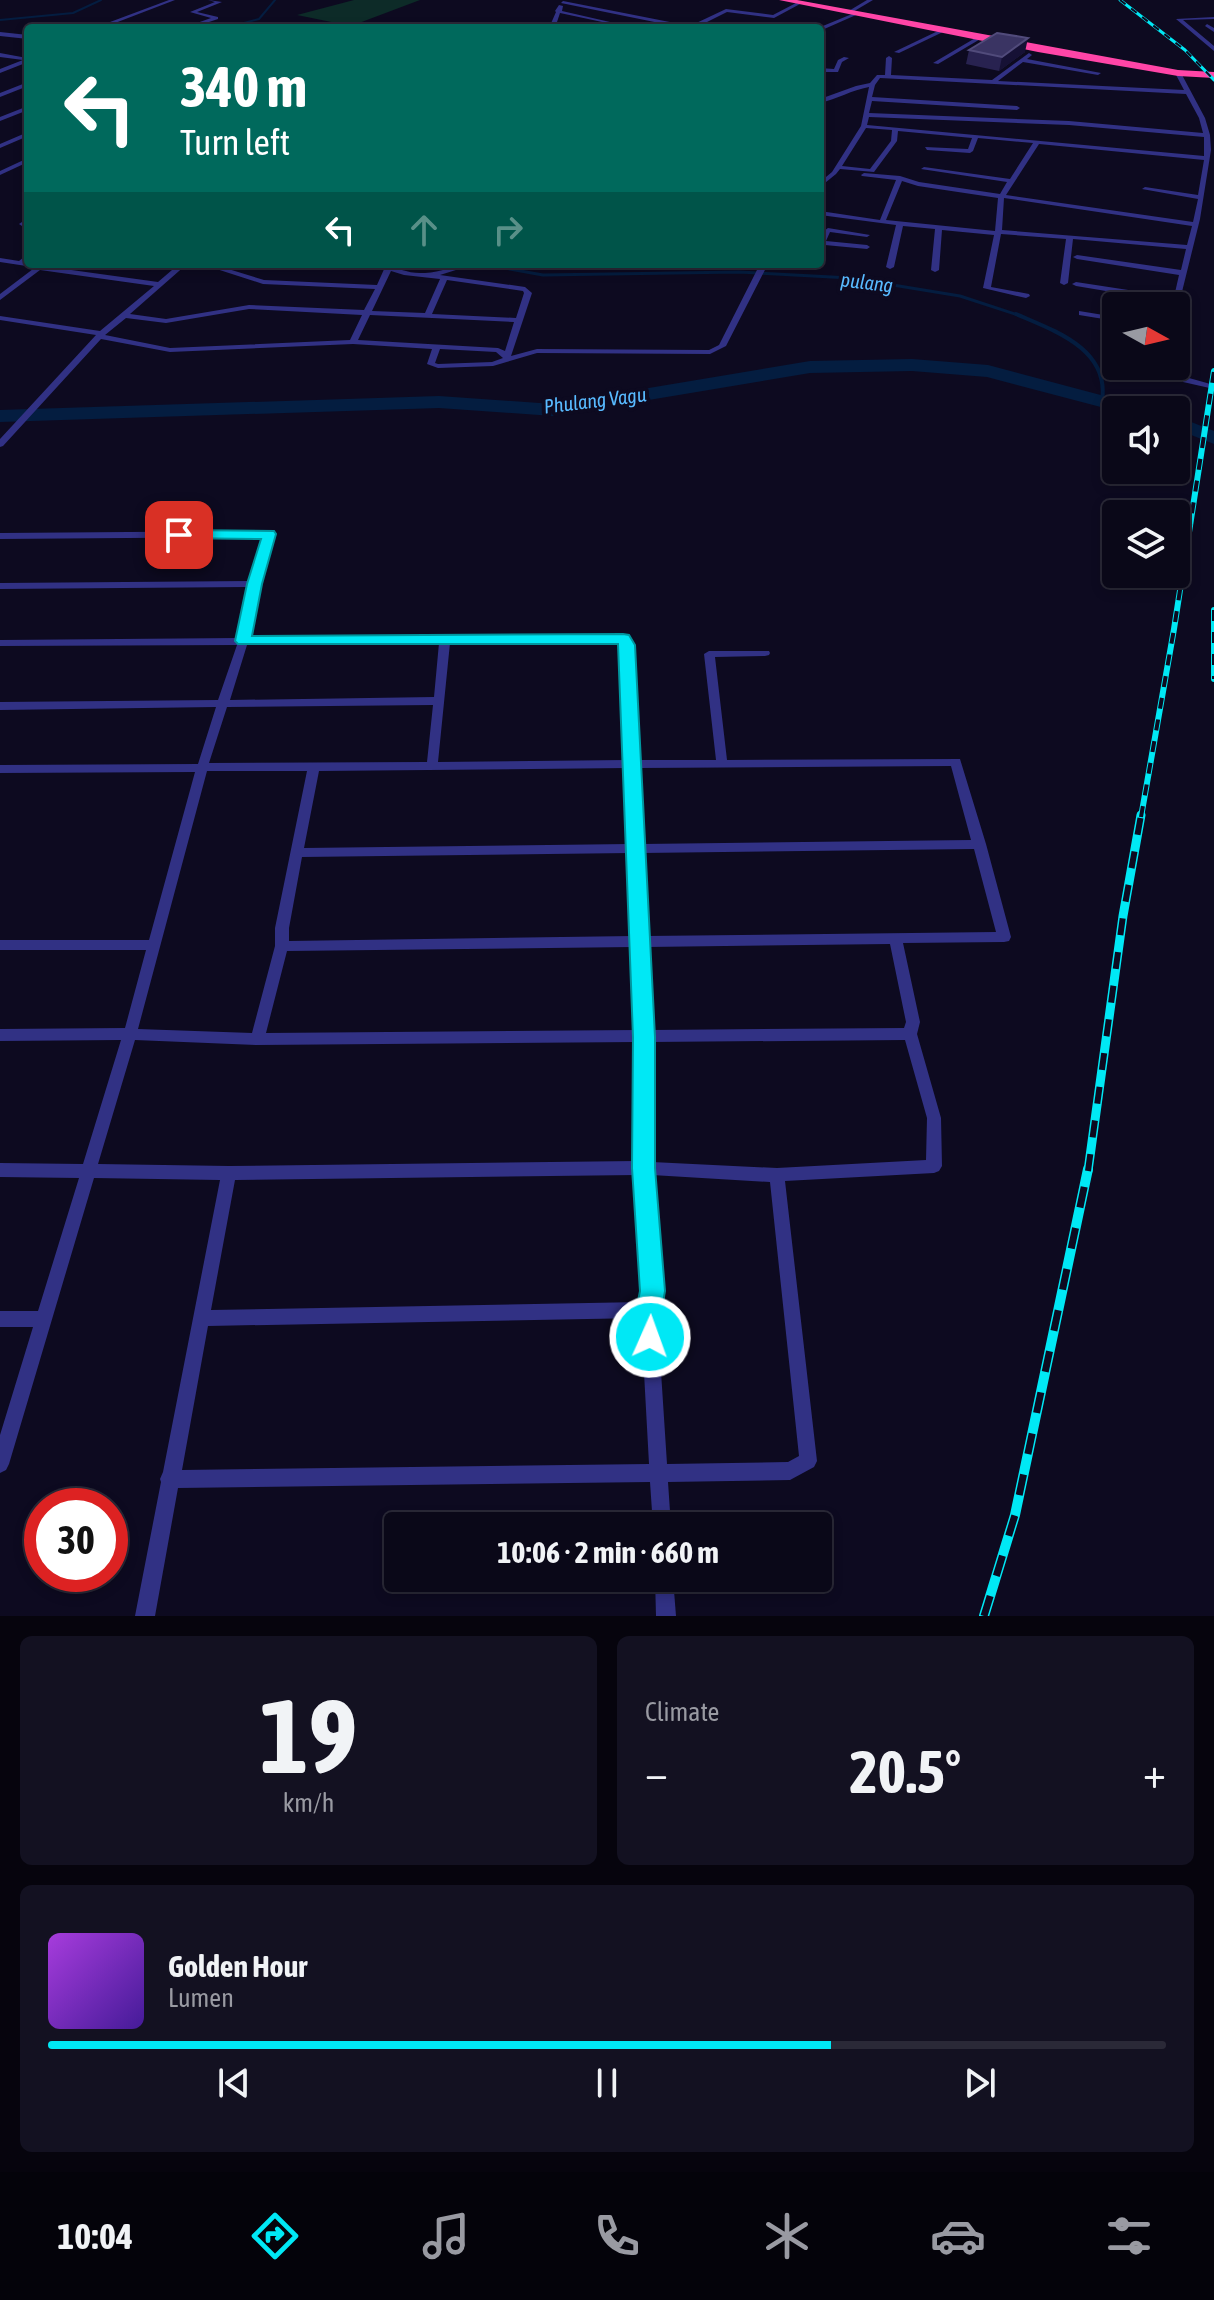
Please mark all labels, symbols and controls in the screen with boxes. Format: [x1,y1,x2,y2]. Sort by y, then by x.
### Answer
text: 340 m [180,55,307,119]
icon: left [48,56,152,160]
text: Turn left [180,121,290,163]
icon: left [318,208,362,252]
icon: ahead [402,208,446,252]
icon: right [486,208,530,252]
water label: pulang [840,267,894,297]
north arrow [1102,292,1190,380]
map controls [1102,292,1190,588]
water label: Phulang Vagu [543,382,648,418]
button: sound [1102,396,1190,484]
button: layers [1102,500,1190,588]
pin [145,501,213,569]
icon: arrive [157,513,201,557]
position arrow [608,1295,692,1379]
speed limit sign: 30 [24,1488,128,1592]
text: 10:06 · 2 min · 660 m [497,1535,719,1569]
text: 19 [260,1676,357,1795]
text: Climate [645,1697,719,1727]
text: 20.5° [850,1737,961,1806]
text: − [645,1747,668,1797]
text: + [1143,1747,1166,1797]
text: km/h [283,1788,334,1818]
text: Golden Hour [168,1949,307,1983]
text: Lumen [168,1983,234,2013]
icon: previous [212,2061,256,2105]
icon: pause [585,2061,629,2105]
icon: next [958,2061,1002,2105]
icon: directions [247,2208,303,2264]
icon: music [418,2208,474,2264]
icon: phone [589,2208,645,2264]
icon: climate [759,2208,815,2264]
icon: car [930,2208,986,2264]
icon: filters [1101,2208,1157,2264]
text: 10:04 [57,2215,133,2257]

